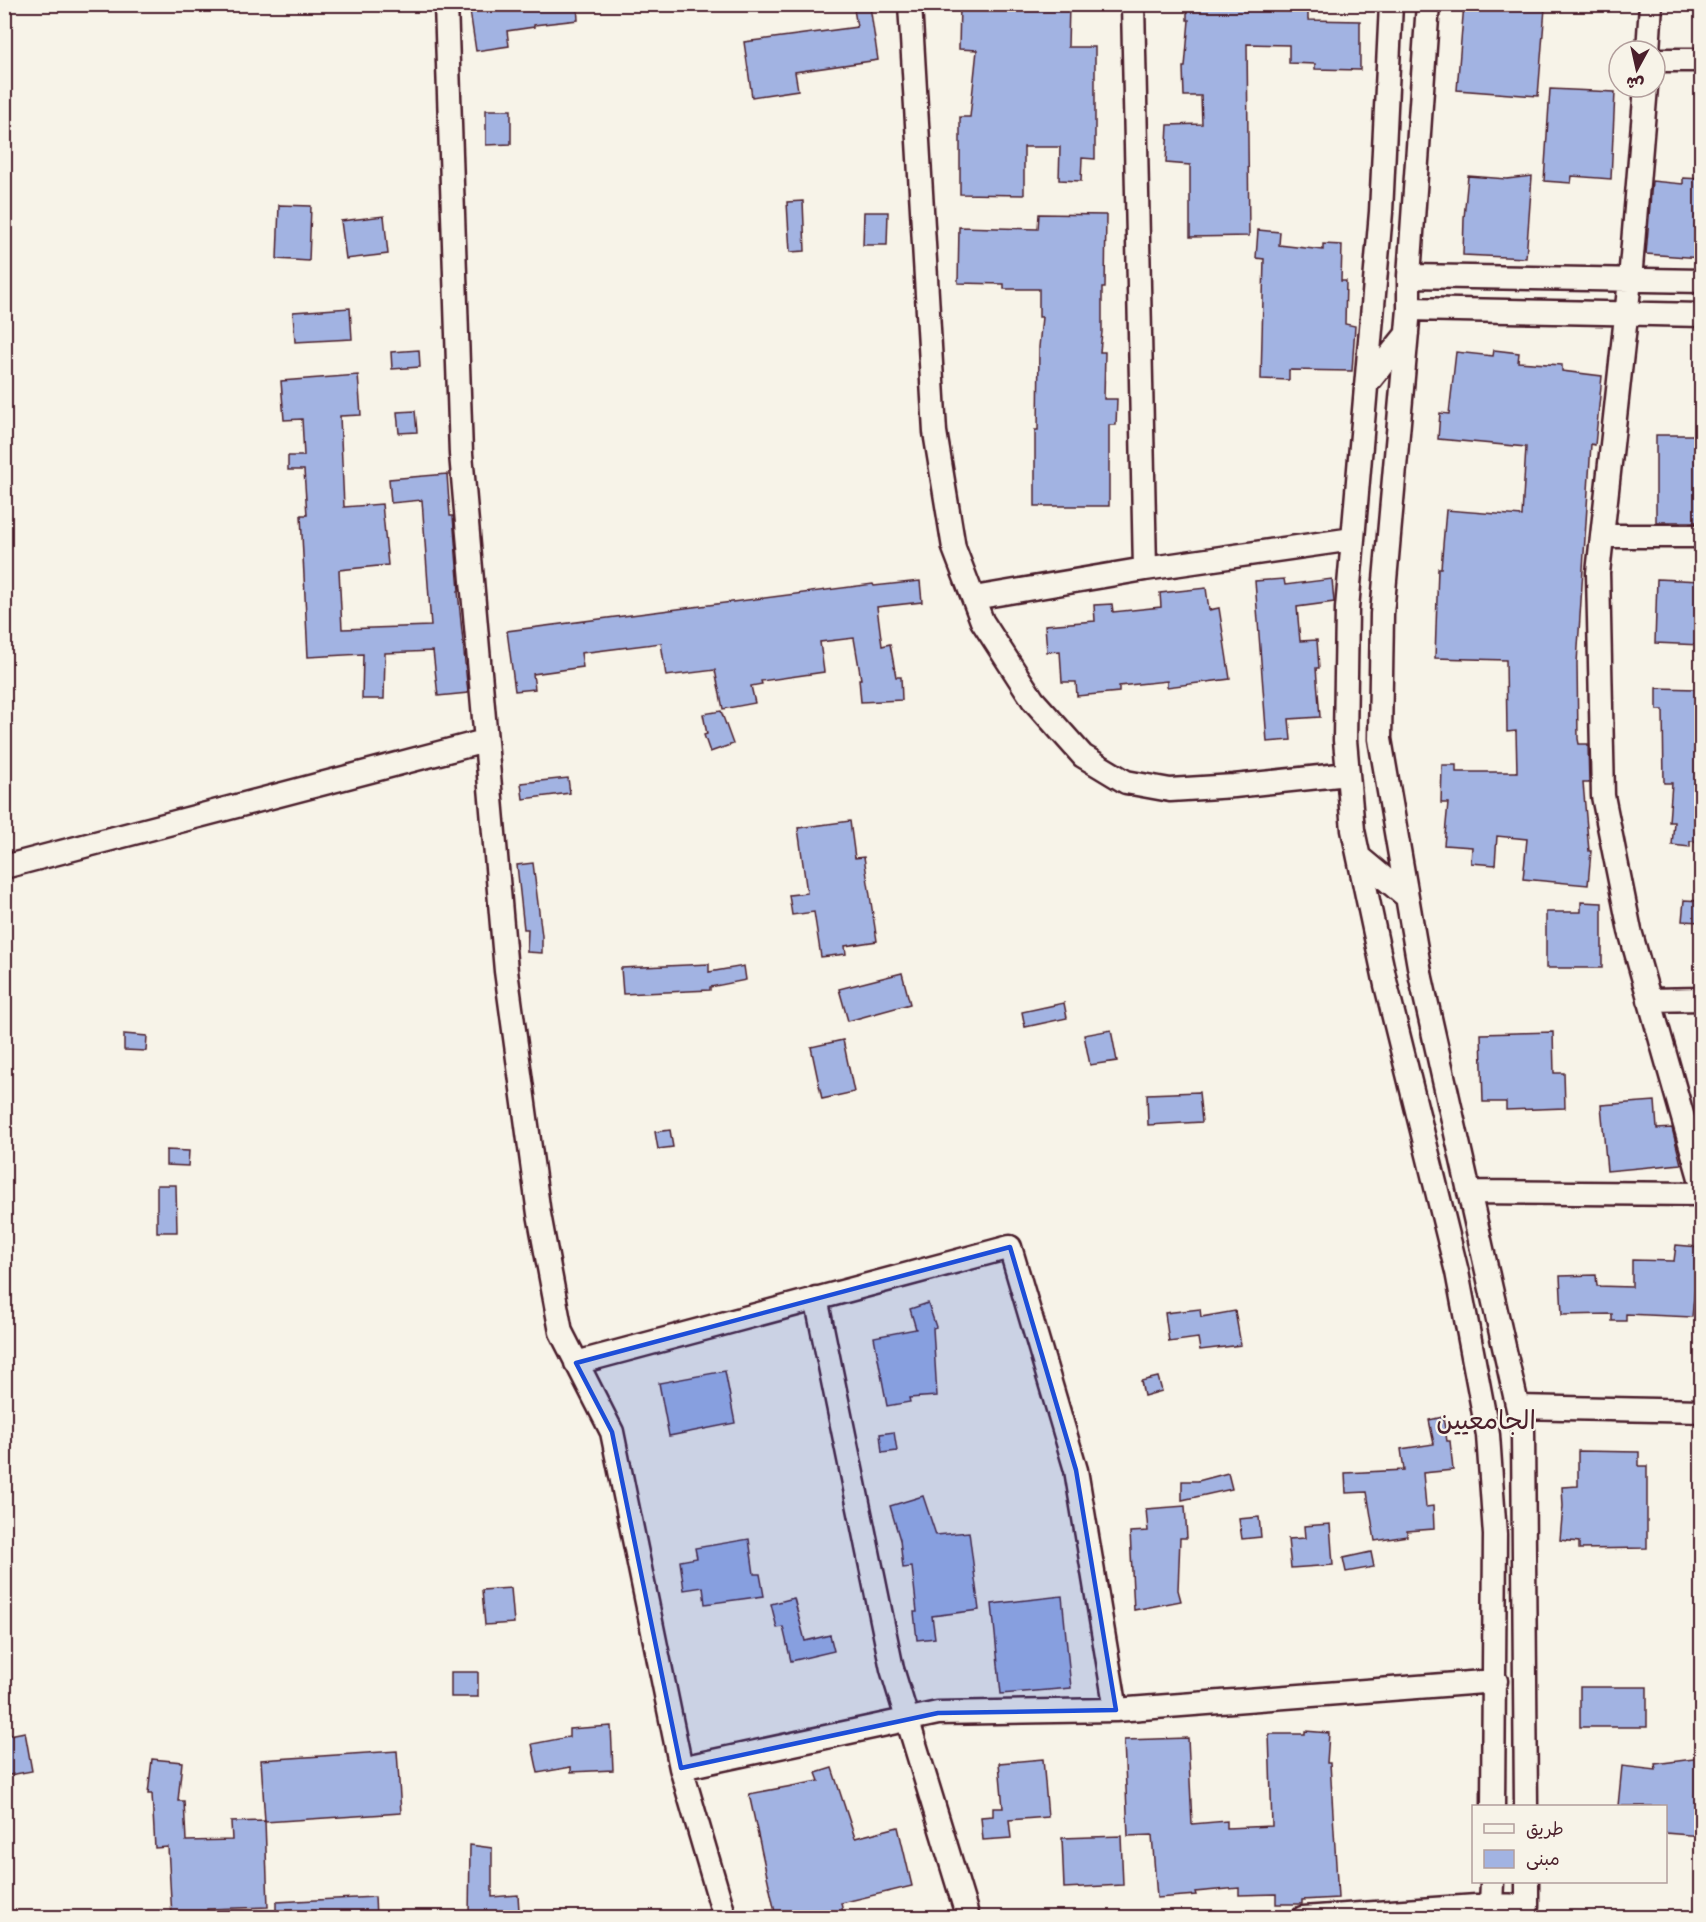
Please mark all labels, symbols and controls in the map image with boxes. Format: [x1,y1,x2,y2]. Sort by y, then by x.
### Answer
north arrow [1607,39,1667,99]
text: ش [1625,69,1646,95]
district label: الجامعيين [1436,1404,1536,1442]
legend [1472,1805,1667,1883]
text: طريق [1526,1818,1564,1844]
text: مبنى [1526,1848,1560,1874]

